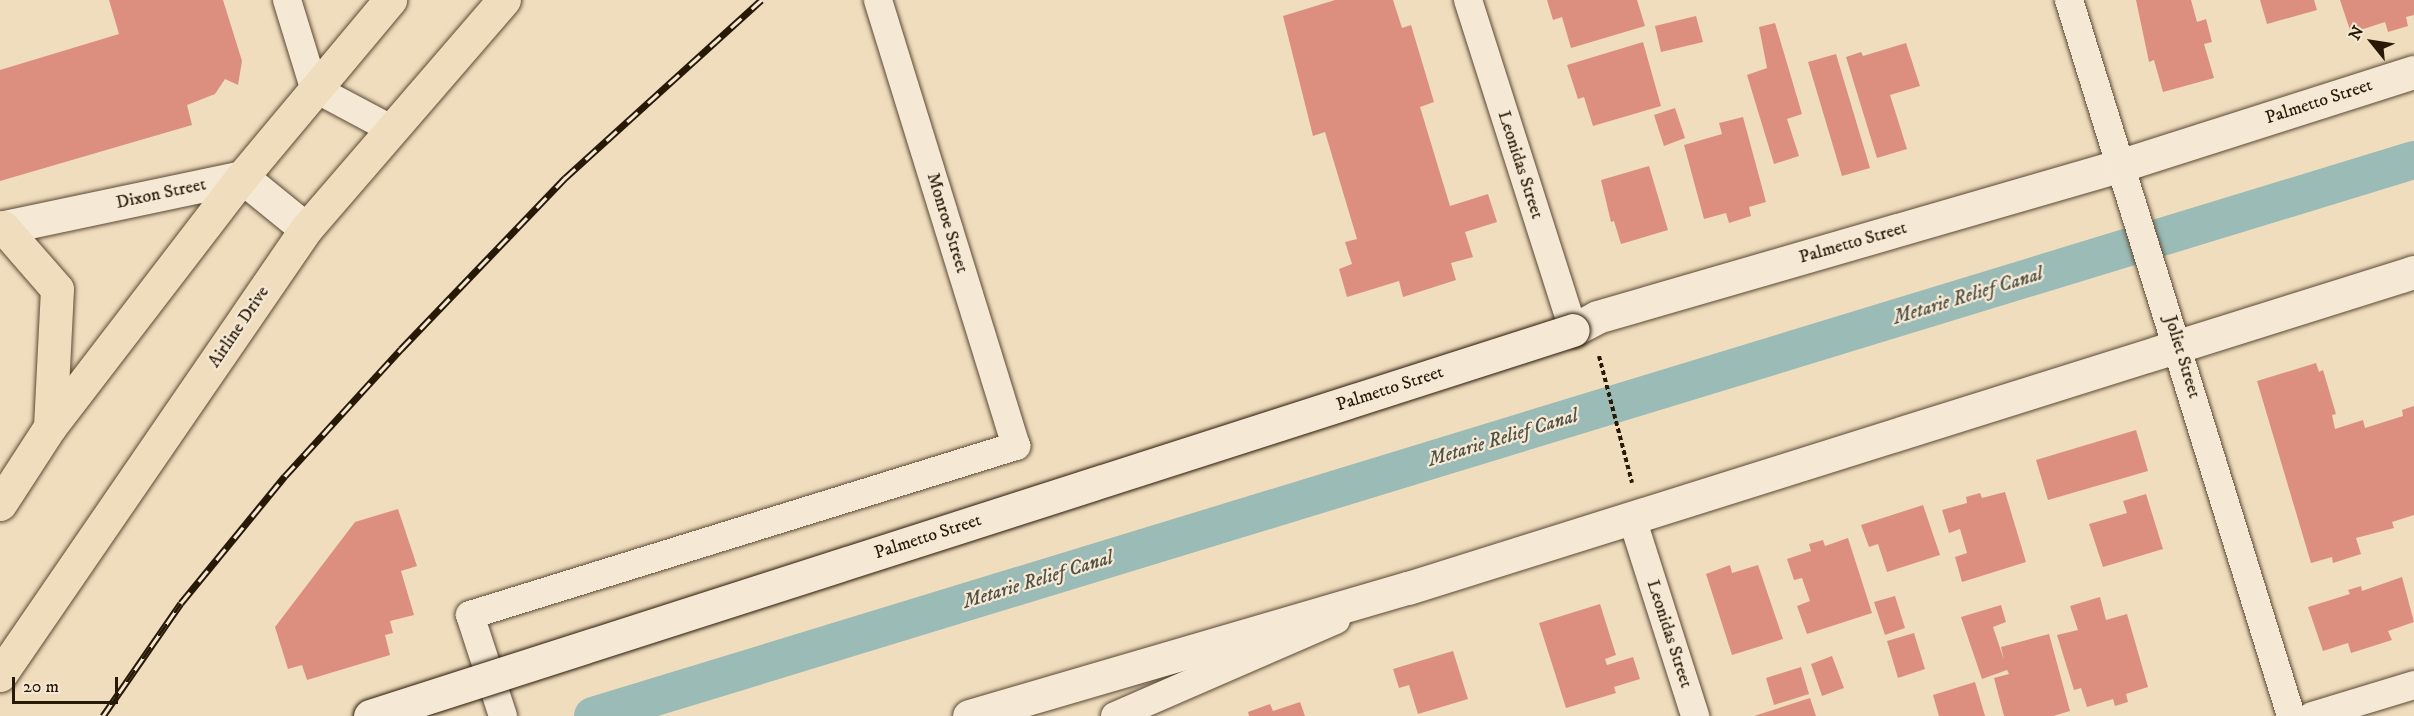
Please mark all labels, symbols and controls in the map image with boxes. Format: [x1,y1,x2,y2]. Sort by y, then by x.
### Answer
north arrow [2342,12,2402,72]
text: N [2344,22,2368,44]
street label: Palmetto Street [2263,75,2375,129]
street label: Leonidas Street [1492,108,1548,222]
street label: Monroe Street [922,170,972,276]
street label: Dixon Street [114,174,208,214]
street label: Palmetto Street [1797,217,1909,269]
water label: Metarie Relief Canal [1890,262,2046,330]
street label: Airline Drive [204,282,274,372]
street label: Joliet Street [2159,313,2205,401]
street label: Palmetto Street [1334,362,1446,416]
water label: Metarie Relief Canal [1425,404,1581,472]
street label: Palmetto Street [872,510,984,564]
water label: Metarie Relief Canal [960,546,1116,614]
street label: Leonidas Street [1641,577,1697,691]
scale bar [15,665,122,703]
text: 20 m [23,676,59,698]

